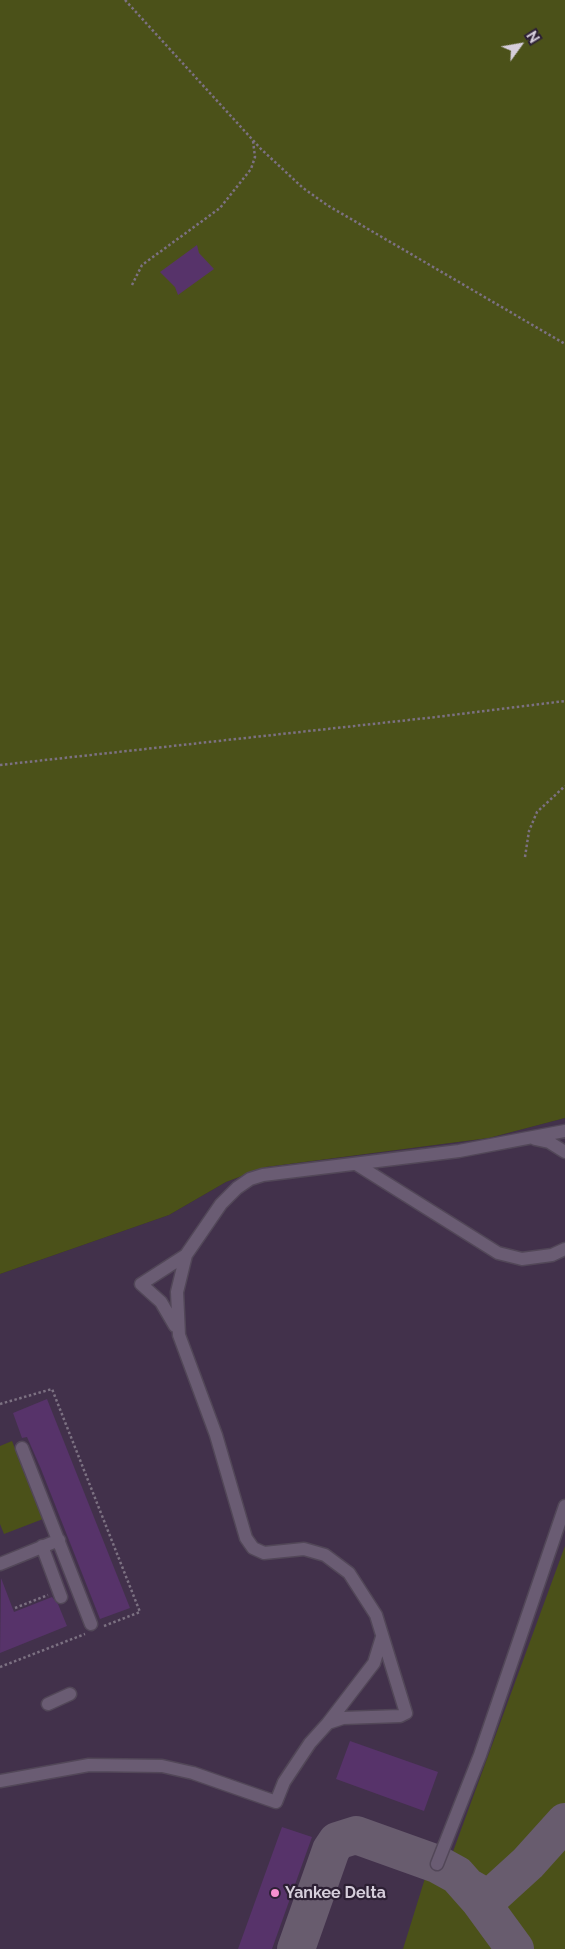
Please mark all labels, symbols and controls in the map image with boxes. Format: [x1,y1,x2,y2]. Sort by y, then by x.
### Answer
north arrow [495,20,545,70]
text: N [523,28,542,46]
place label: Yankee Delta [285,1883,386,1903]
marker: Yankee Delta [269,1887,281,1899]

